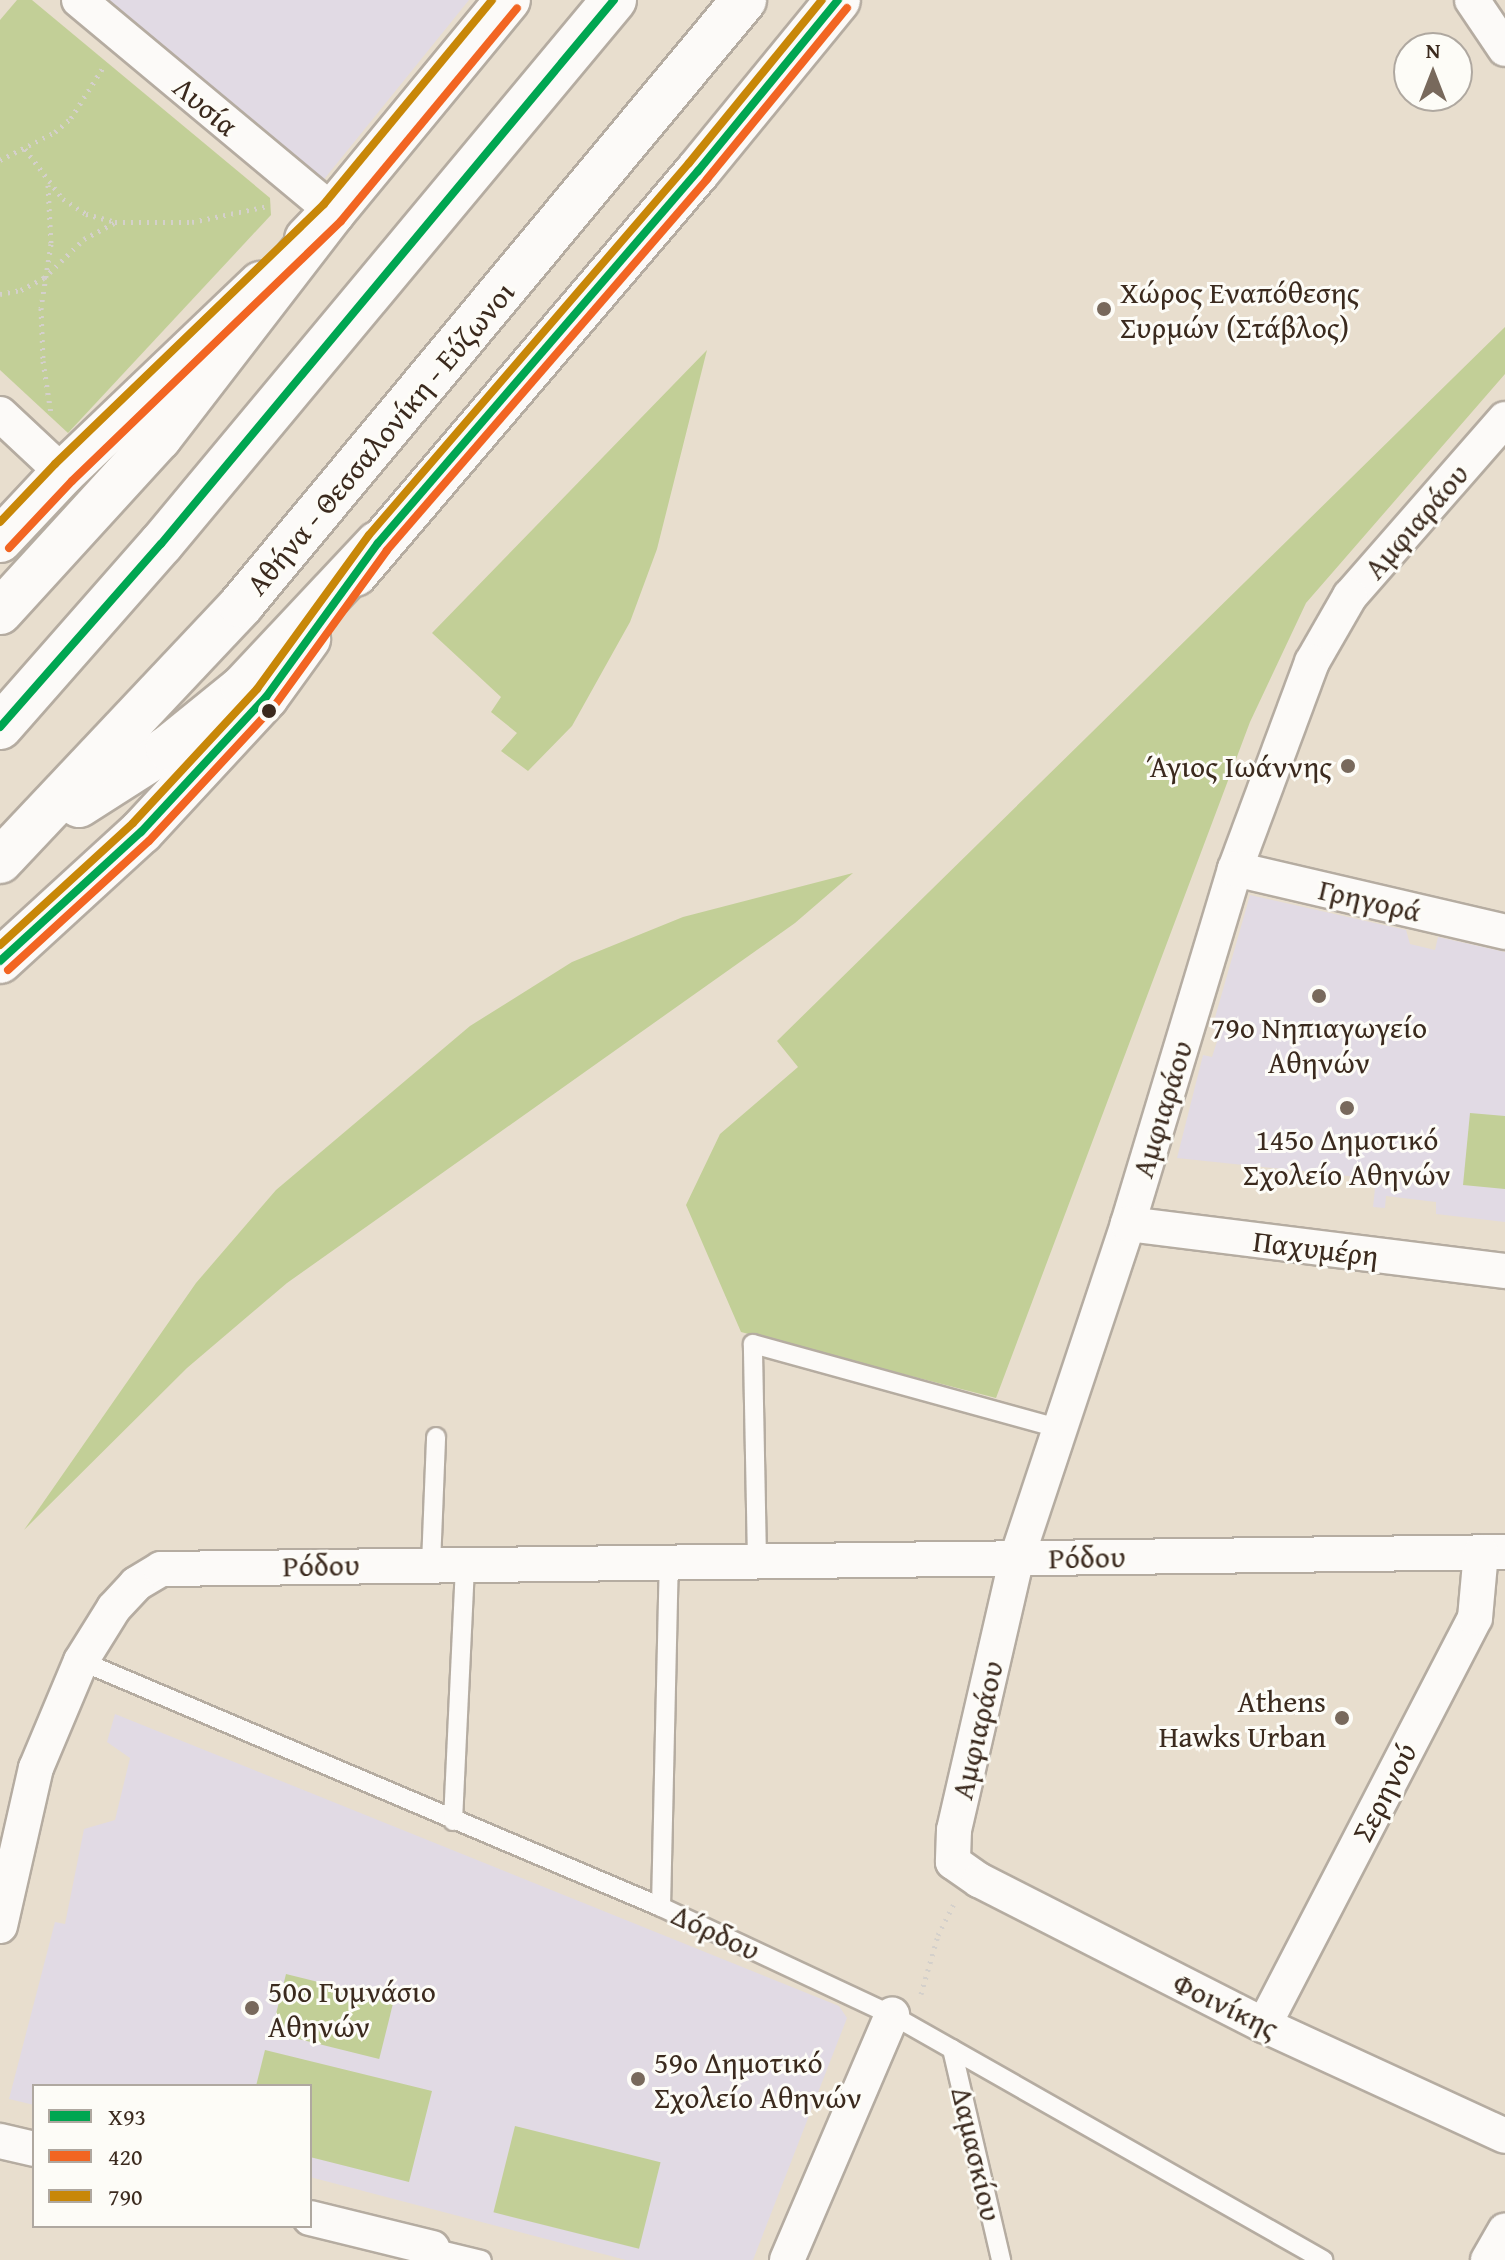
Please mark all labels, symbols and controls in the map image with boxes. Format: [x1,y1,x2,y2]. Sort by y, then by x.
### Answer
north arrow [1393,32,1473,112]
text: N [1426,34,1440,66]
street label: Λυσία [166,69,246,143]
street label: Αθήνα - Θεσσαλονίκη - Εύζωνοι [238,274,522,602]
place label: Χώρος Εναπόθεσης Συρμών (Στάβλος) [1120,274,1360,344]
marker: Χώρος Εναπόθεσης Συρμών (Στάβλος) [1095,300,1113,318]
street label: Αμφιαράου [1356,456,1476,586]
unlabelled marker [261,703,277,719]
place label: Άγιος Ιωάννης [1146,748,1332,784]
marker: Άγιος Ιωάννης [1339,757,1357,775]
street label: Γρηγορά [1315,871,1425,929]
marker: 79ο Νηπιαγωγείο Αθηνών [1310,987,1328,1005]
place label: 79ο Νηπιαγωγείο Αθηνών [1211,1009,1427,1080]
street label: Αμφιαράου [1124,1036,1200,1182]
marker: 145ο Δημοτικό Σχολείο Αθηνών [1338,1099,1356,1117]
place label: 145ο Δημοτικό Σχολείο Αθηνών [1243,1121,1451,1192]
street label: Παχυμέρη [1251,1222,1381,1274]
street label: Ρόδου [1048,1538,1126,1576]
street label: Ρόδου [282,1546,360,1584]
street label: Αμφιαράου [944,1657,1010,1803]
place label: Athens Hawks Urban [1159,1683,1326,1754]
marker: Athens Hawks Urban [1333,1709,1351,1727]
street label: Σερηνού [1344,1737,1424,1847]
street label: Δόρδου [666,1896,766,1968]
street label: Φοινίκης [1167,1964,1285,2046]
place label: 50ο Γυμνάσιο Αθηνών [268,1973,436,2044]
marker: 50ο Γυμνάσιο Αθηνών [243,1999,261,2017]
place label: 59ο Δημοτικό Σχολείο Αθηνών [654,2044,862,2114]
marker: 59ο Δημοτικό Σχολείο Αθηνών [629,2070,647,2088]
legend [32,2084,312,2228]
street label: Δαμασκίου [944,2084,1010,2224]
text: X93 [108,2099,146,2134]
text: 420 [108,2139,143,2174]
text: 790 [108,2179,143,2214]

